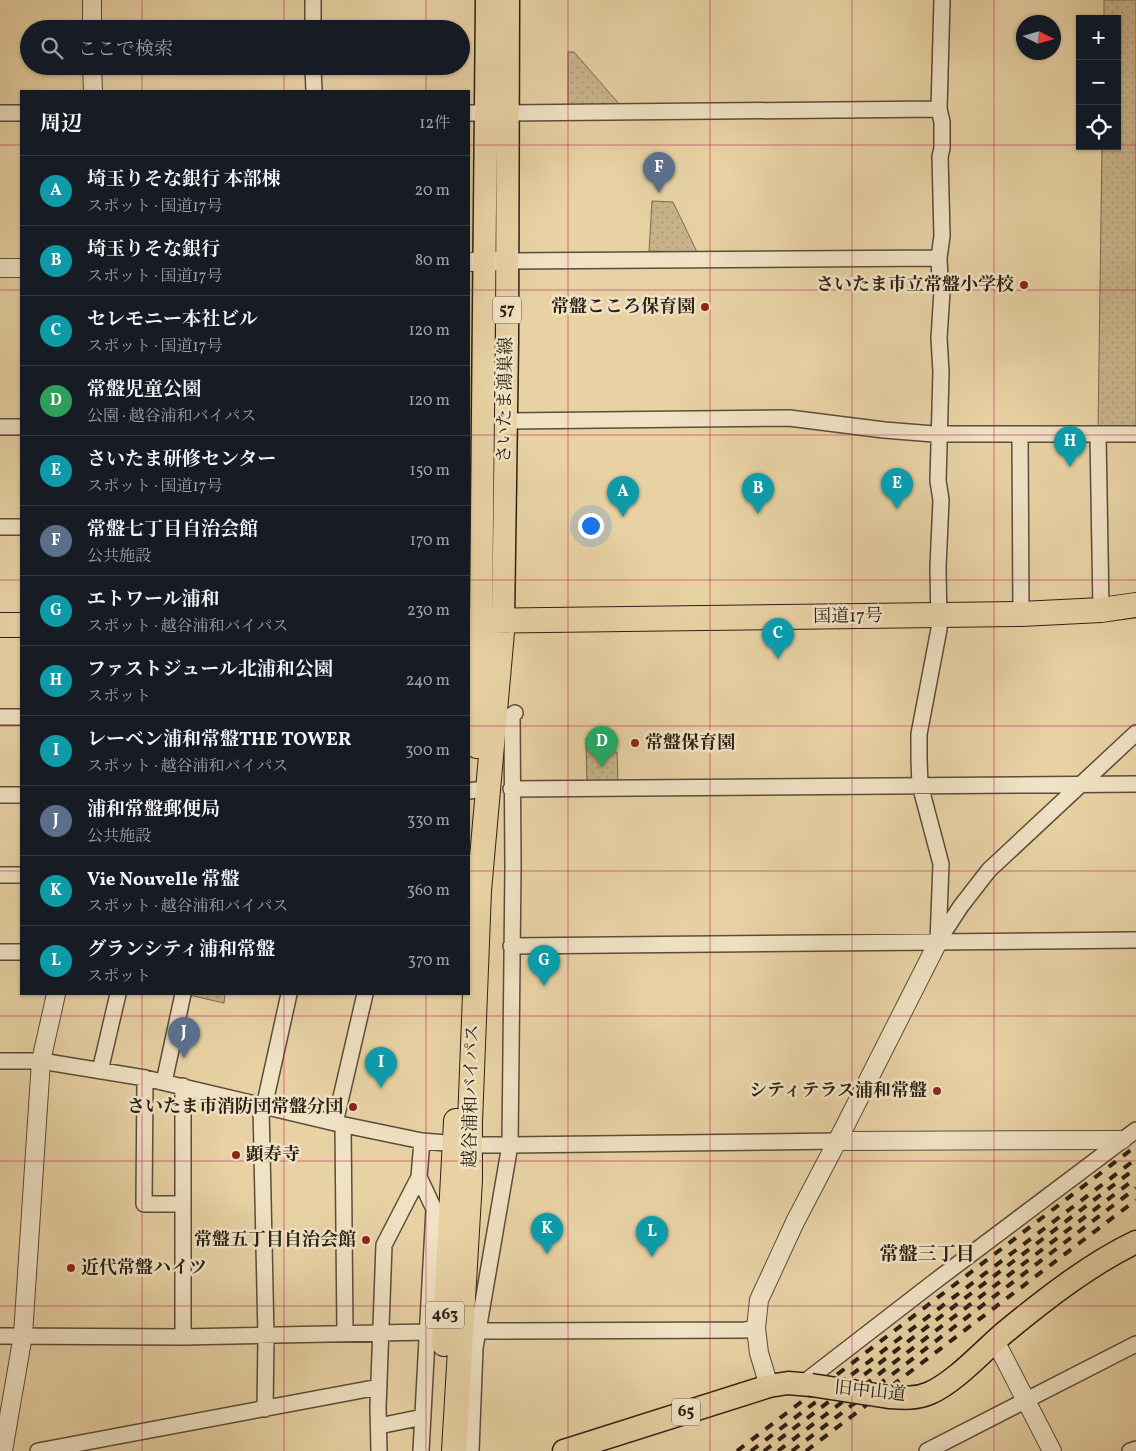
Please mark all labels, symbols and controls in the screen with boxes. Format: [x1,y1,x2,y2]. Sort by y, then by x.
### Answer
north arrow [1016,15,1061,60]
map controls [1076,15,1121,150]
button: + [1076,15,1121,60]
search box [20,20,470,75]
icon: search [38,34,66,62]
text: ここで検索 [78,37,173,63]
button: − [1076,60,1121,105]
button: locate [1076,105,1121,150]
text: 周辺 [40,110,82,139]
text: 12件 [419,113,450,135]
pin: F [643,152,675,193]
text: 埼玉りそな銀行 本部棟 [87,167,281,193]
text: A [50,180,62,202]
text: 20 m [415,180,450,202]
text: スポット · 国道17号 [87,196,223,218]
text: 埼玉りそな銀行 [87,237,220,263]
text: B [51,250,61,272]
text: 80 m [415,250,450,272]
text: スポット · 国道17号 [87,266,223,288]
place label: さいたま市立常盤小学校 [816,273,1014,298]
marker: さいたま市立常盤小学校 [1018,279,1030,291]
place label: 常盤こころ保育園 [551,295,695,320]
road number: 57 [493,296,521,324]
marker: 常盤こころ保育園 [699,301,711,313]
text: セレモニー本社ビル [87,307,258,333]
text: C [51,320,61,342]
text: 120 m [408,320,450,342]
text: スポット · 国道17号 [87,336,223,358]
street label: さいたま鴻巣線 [492,337,520,463]
text: 常盤児童公園 [87,377,201,403]
text: D [50,390,62,412]
text: 120 m [408,390,450,412]
text: 公園 · 越谷浦和バイパス [87,406,256,428]
pin: H [1054,426,1086,467]
text: さいたま研修センター [87,447,276,473]
text: E [51,460,61,482]
text: 150 m [409,460,450,482]
pin: E [881,468,913,509]
pin: B [742,473,774,514]
text: スポット · 国道17号 [87,476,223,498]
pin: A [607,476,639,517]
your location [578,513,604,539]
text: 常盤七丁目自治会館 [87,517,258,543]
text: F [51,530,61,552]
text: 170 m [410,530,450,552]
text: 公共施設 [87,546,151,568]
text: エトワール浦和 [87,587,220,613]
text: G [50,600,62,622]
text: 230 m [407,600,450,622]
street label: 国道17号 [813,604,883,630]
text: スポット · 越谷浦和バイパス [87,616,288,638]
pin: C [762,618,794,659]
text: ファストジュール北浦和公園 [87,657,333,683]
text: H [50,670,62,692]
text: 240 m [406,670,450,692]
text: スポット [87,686,151,708]
pin: D [586,726,618,767]
text: レーベン浦和常盤THE TOWER [87,727,351,753]
place label: 常盤保育園 [645,731,735,756]
marker: 常盤保育園 [629,737,641,749]
text: I [53,740,59,762]
text: 300 m [405,740,450,762]
text: スポット · 越谷浦和バイパス [87,756,288,778]
text: 浦和常盤郵便局 [87,797,220,823]
text: J [53,810,59,832]
text: 330 m [407,810,450,832]
text: 公共施設 [87,826,151,848]
text: Vie Nouvelle 常盤 [87,867,239,893]
text: K [50,880,62,902]
text: 360 m [407,880,450,902]
text: スポット · 越谷浦和バイパス [87,896,288,918]
text: グランシティ浦和常盤 [87,937,275,963]
pin: G [528,945,560,986]
text: L [51,950,61,972]
text: 370 m [408,950,450,972]
text: スポット [87,966,151,988]
pin: J [168,1017,200,1058]
street label: 越谷浦和バイパス [458,1024,486,1168]
pin: I [365,1047,397,1088]
place label: シティテラス浦和常盤 [749,1079,927,1104]
marker: シティテラス浦和常盤 [931,1085,943,1097]
place label: さいたま市消防団常盤分団 [127,1095,343,1120]
marker: さいたま市消防団常盤分団 [347,1101,359,1113]
place label: 顕寿寺 [246,1143,300,1168]
marker: 顕寿寺 [230,1149,242,1161]
pin: K [531,1213,563,1254]
pin: L [636,1216,668,1257]
place label: 常盤五丁目自治会館 [194,1228,356,1253]
marker: 常盤五丁目自治会館 [360,1234,372,1246]
district label: 常盤三丁目 [879,1242,975,1268]
place label: 近代常盤ハイツ [81,1256,207,1281]
marker: 近代常盤ハイツ [65,1262,77,1274]
road number: 463 [426,1302,464,1328]
street label: 旧中山道 [833,1376,907,1408]
road number: 65 [672,1398,700,1425]

